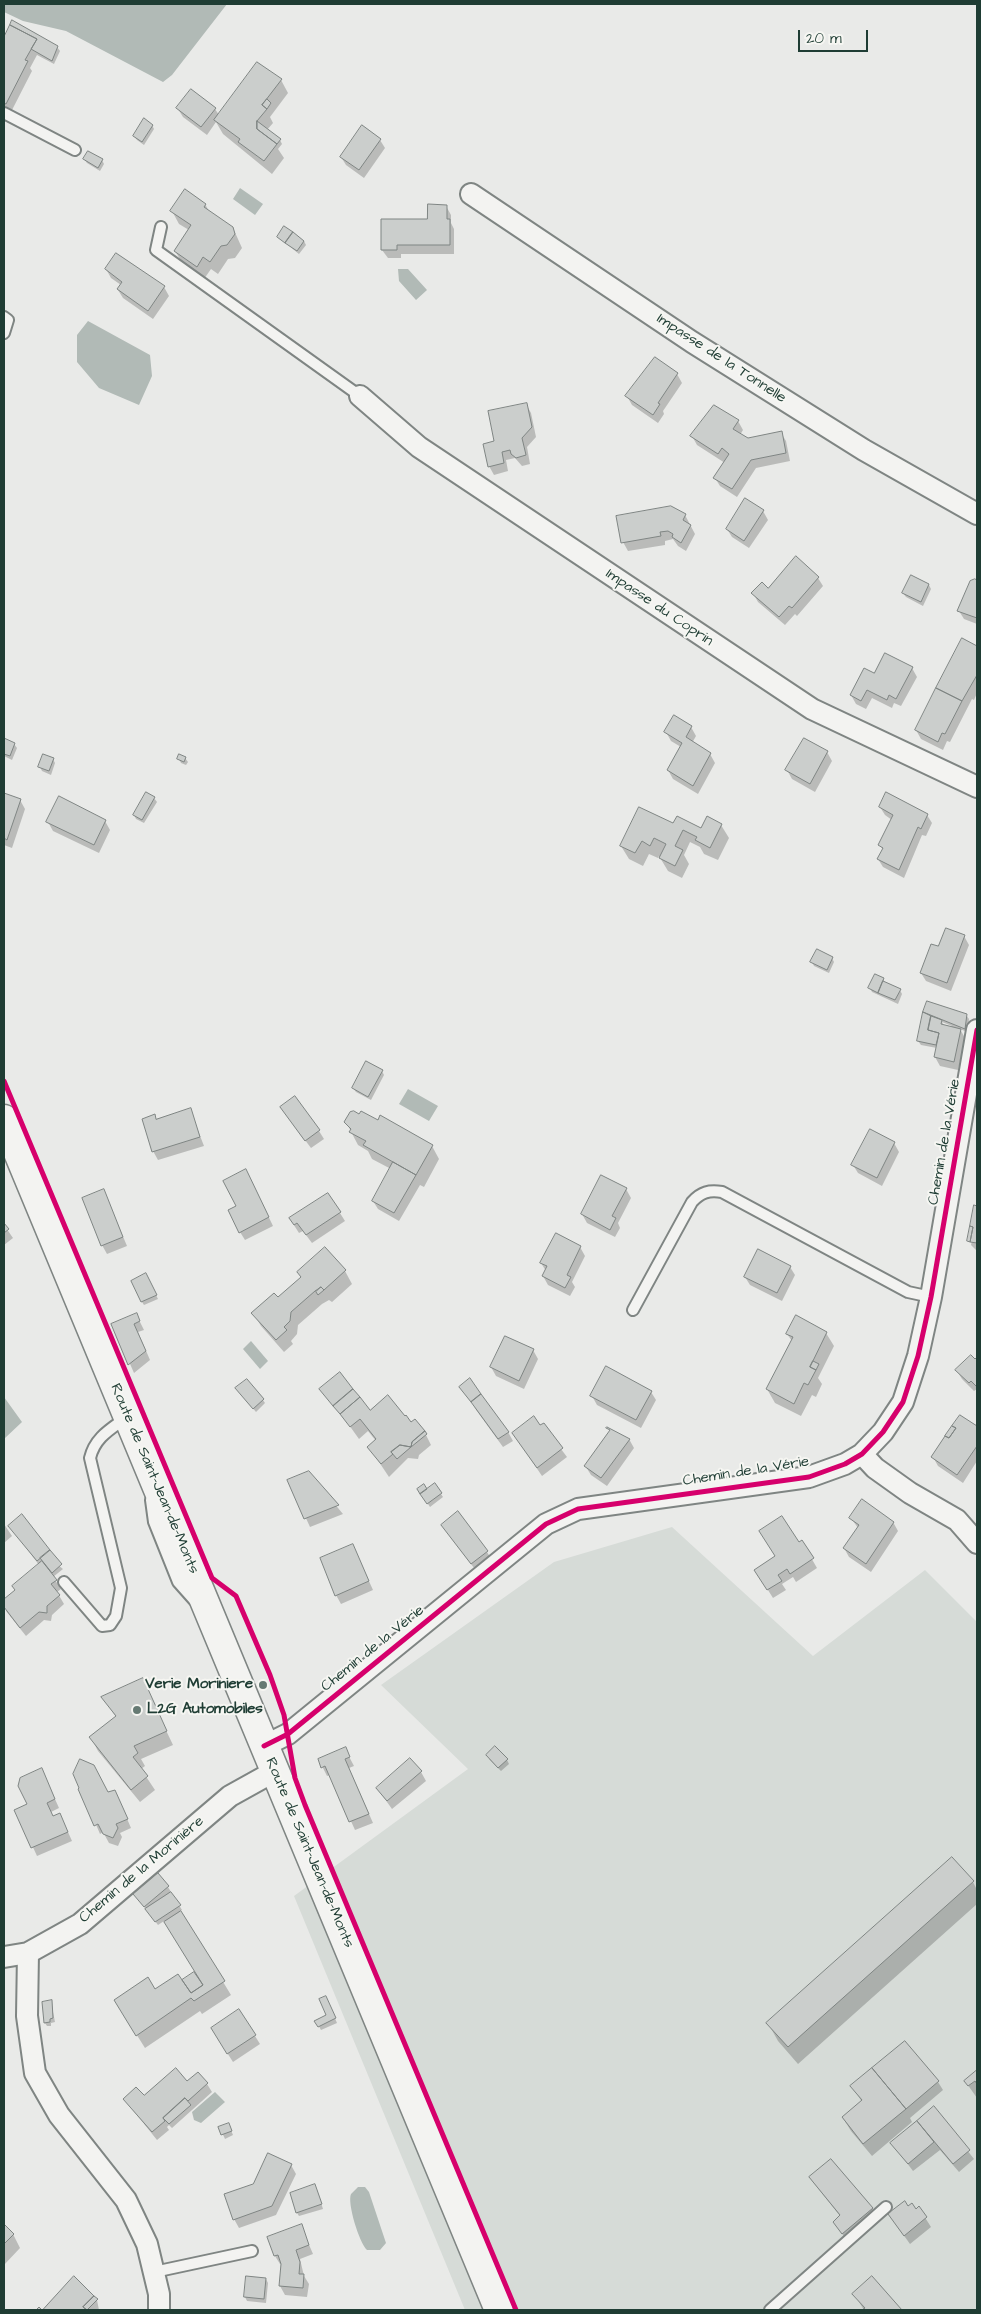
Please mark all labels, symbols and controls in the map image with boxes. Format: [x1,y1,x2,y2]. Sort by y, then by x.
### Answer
scale bar [801,20,871,52]
text: 20 m [806,28,842,49]
street label: Impasse de la Tonnelle [653,310,789,408]
street label: Impasse du Coprin [602,565,716,651]
street label: Chemin de la Vérie [925,1078,965,1206]
street label: Route de Saint-Jean-de-Monts [106,1381,202,1577]
street label: Chemin de la Vérie [682,1453,810,1491]
street label: Chemin de la Vérie [318,1602,428,1696]
place label: Verie Moriniere [145,1676,253,1694]
marker: Verie Moriniere [257,1679,269,1691]
place label: L2G Automobiles [147,1701,263,1719]
marker: L2G Automobiles [131,1704,143,1716]
street label: Route de Saint-Jean-de-Monts [261,1755,357,1951]
street label: Chemin de la Morinière [76,1813,208,1927]

